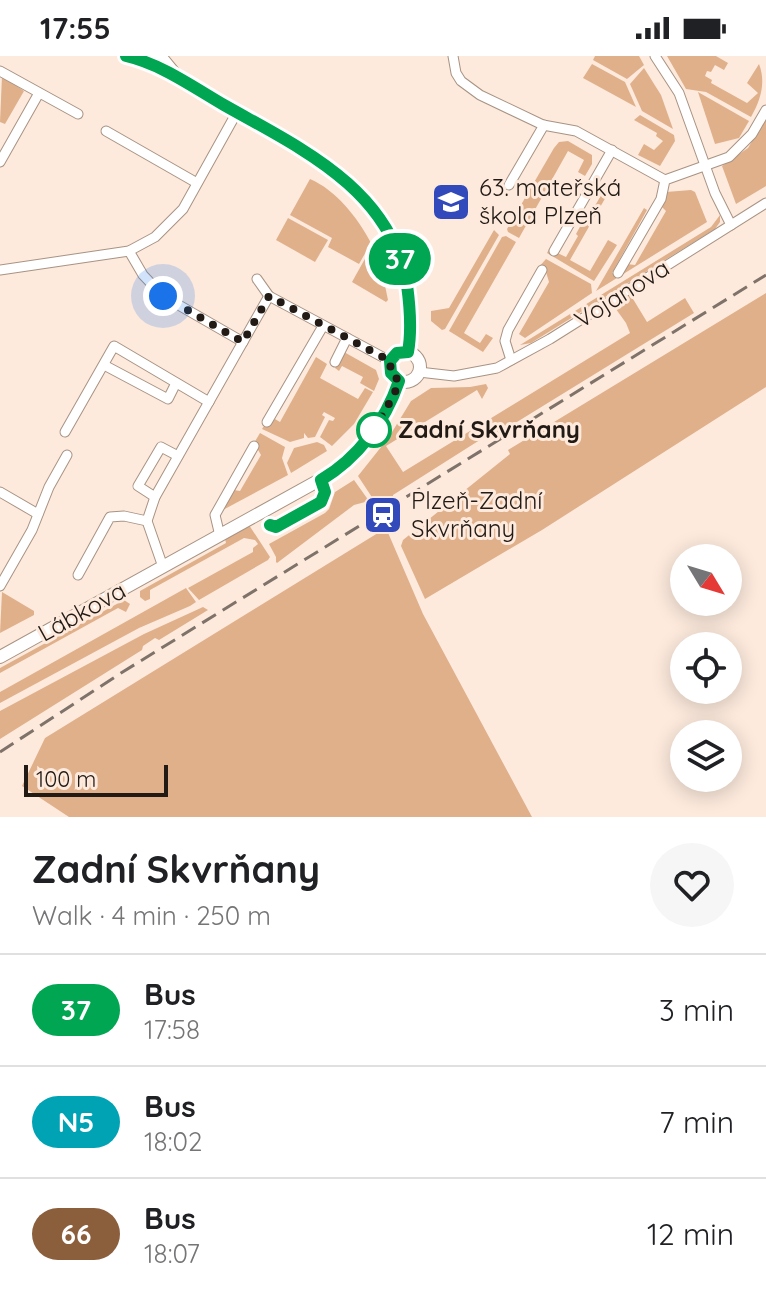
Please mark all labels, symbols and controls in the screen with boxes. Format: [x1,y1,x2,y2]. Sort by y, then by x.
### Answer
text: 17:55 [40,9,111,47]
place label: 63. mateřská škola Plzeň [479,172,621,230]
school or university icon: 63. mateřská škola Plzeň [430,181,472,223]
line badge: 37 [364,233,436,285]
text: 37 [385,241,415,276]
street label: Vojanova [568,252,675,334]
your location [143,276,183,316]
marker: Zadní Skvrňany [357,413,391,447]
place label: Zadní Skvrňany [398,414,580,444]
place label: Plzeň-Zadní Skvrňany [411,485,543,543]
station icon: Plzeň-Zadní Skvrňany [362,494,404,536]
north arrow [670,544,742,616]
map controls [670,544,742,792]
street label: Lábkova [32,575,131,647]
button: locate [670,632,742,704]
button: layers [670,720,742,792]
scale bar [24,761,168,797]
text: 100 m [36,765,96,793]
button: heart [650,843,734,927]
text: Zadní Skvrňany [32,845,320,893]
text: Walk · 4 min · 250 m [32,899,271,932]
text: Bus [144,975,196,1013]
text: 3 min [659,991,734,1029]
text: 37 [61,992,91,1027]
text: 17:58 [144,1013,200,1046]
text: Bus [144,1087,196,1125]
text: 7 min [659,1103,734,1141]
text: N5 [58,1104,94,1139]
text: 18:02 [144,1125,202,1158]
text: Bus [144,1199,196,1237]
text: 12 min [647,1215,734,1253]
text: 66 [61,1216,91,1251]
text: 18:07 [144,1237,200,1270]

